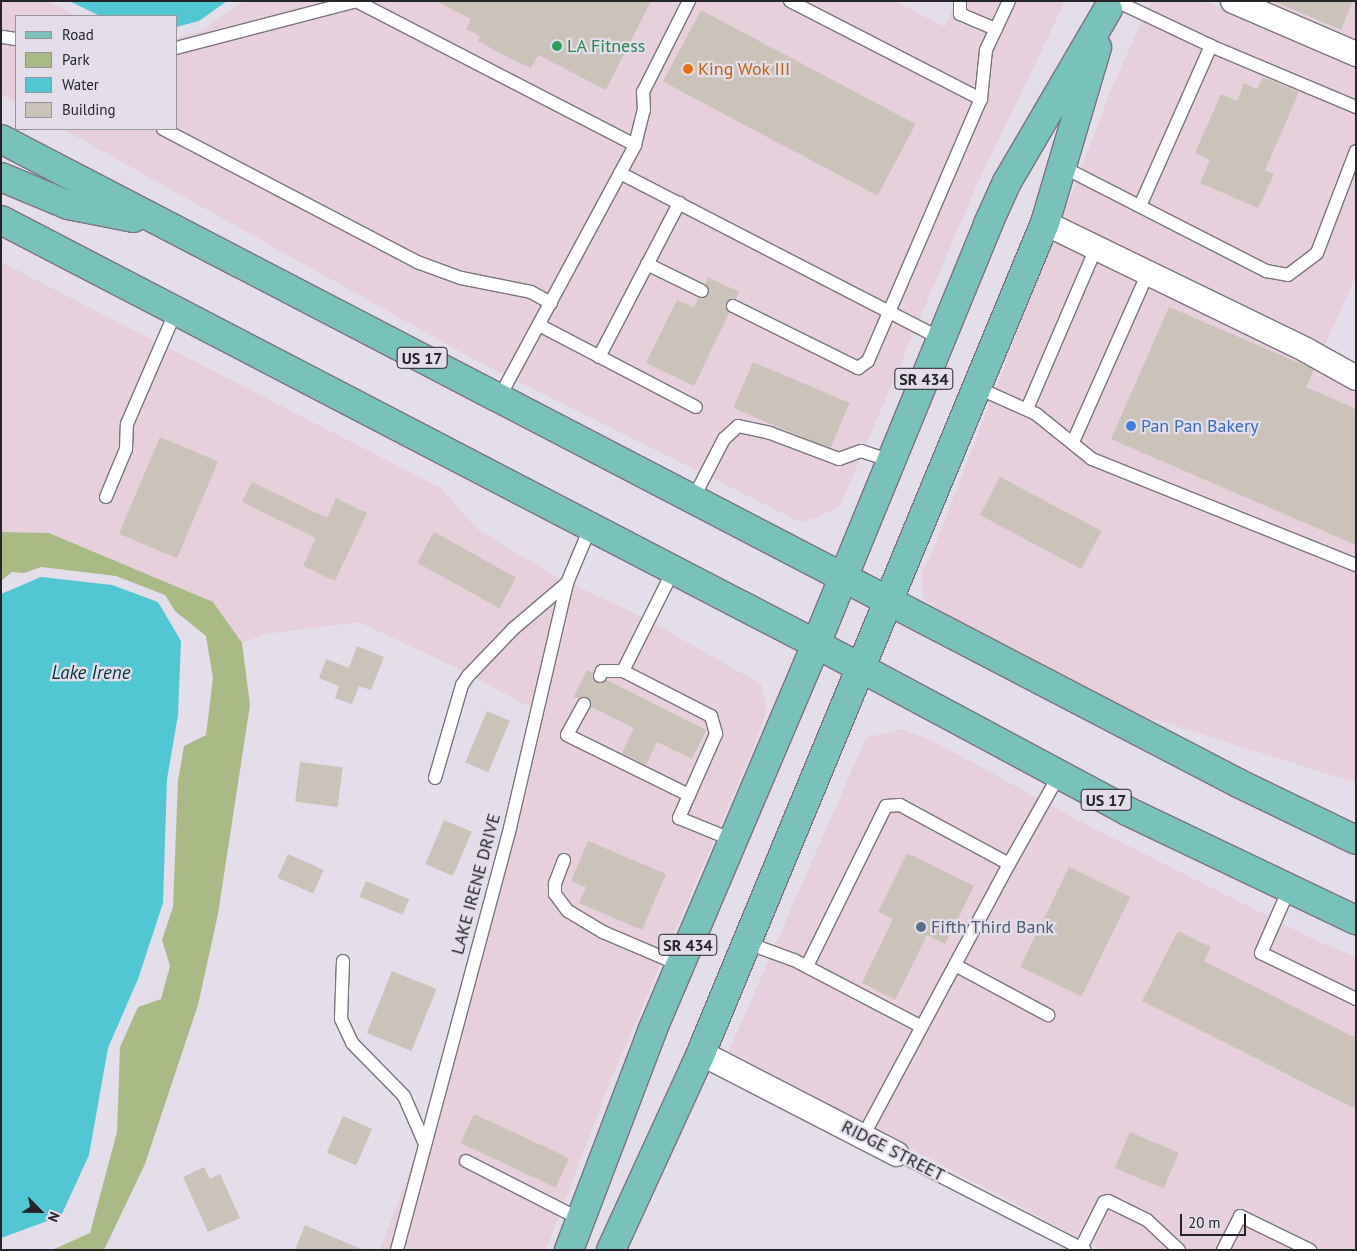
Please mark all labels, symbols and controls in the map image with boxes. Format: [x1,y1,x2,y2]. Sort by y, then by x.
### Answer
legend [15,15,178,130]
text: Road [62,25,94,44]
place label: LA Fitness [567,35,646,57]
marker: LA Fitness [551,40,563,52]
text: Park [62,50,90,69]
place label: King Wok III [698,58,791,80]
marker: King Wok III [682,63,694,75]
text: Water [62,75,99,94]
text: Building [62,100,116,119]
road number: US 17 [396,344,448,372]
road number: SR 434 [894,366,954,392]
place label: Pan Pan Bakery [1141,415,1259,437]
marker: Pan Pan Bakery [1125,420,1137,432]
water label: Lake Irene [52,662,130,684]
road number: US 17 [1080,786,1132,814]
street label: LAKE IRENE DRIVE [447,811,505,957]
place label: Fifth Third Bank [931,916,1055,938]
marker: Fifth Third Bank [915,921,927,933]
road number: SR 434 [658,932,718,958]
street label: RIDGE STREET [838,1116,948,1186]
north arrow [15,1186,65,1236]
scale bar [1182,1204,1248,1236]
text: N [44,1209,64,1225]
text: 20 m [1188,1213,1221,1232]

